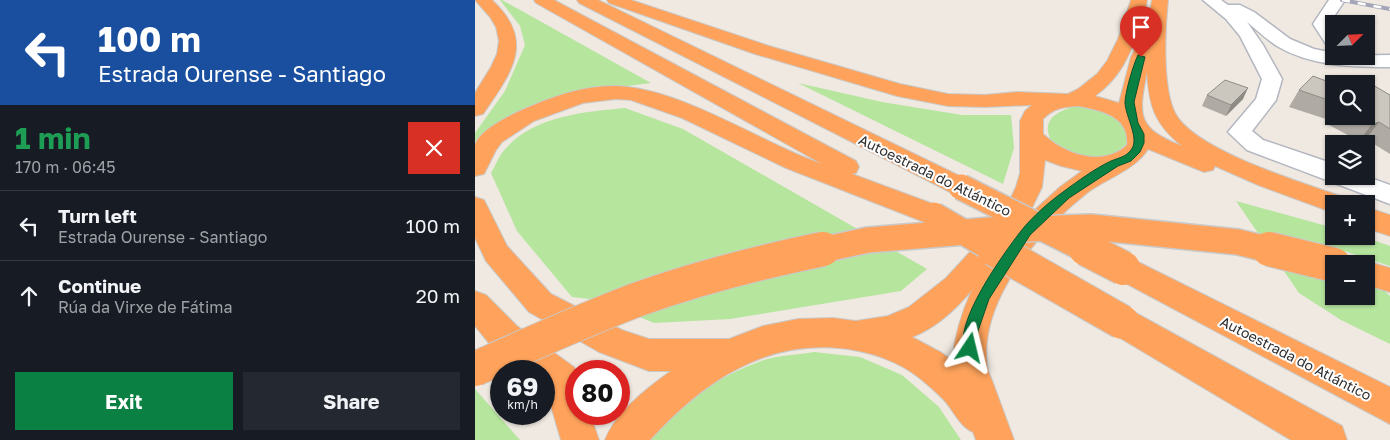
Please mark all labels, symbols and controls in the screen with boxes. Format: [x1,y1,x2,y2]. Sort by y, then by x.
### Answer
pin [1120,6,1162,57]
icon: arrive [1127,13,1155,41]
north arrow [1325,15,1375,65]
map controls [1325,15,1375,305]
text: 100 m [98,18,201,60]
icon: left [15,20,80,85]
text: Estrada Ourense - Santiago [98,60,386,87]
button: search [1325,75,1375,125]
text: 1 min [15,120,91,156]
button: close [408,122,460,174]
street label: Autoestrada do Atlántico [856,131,1014,219]
button: layers [1325,135,1375,185]
text: 170 m · 06:45 [15,157,116,177]
button: + [1325,195,1375,245]
text: Turn left [58,204,137,227]
icon: left [15,212,43,240]
text: 100 m [406,214,460,237]
text: Estrada Ourense - Santiago [58,227,267,247]
button: − [1325,255,1375,305]
text: Continue [58,274,141,297]
icon: ahead [15,282,43,310]
text: 20 m [416,284,460,307]
text: Rúa da Virxe de Fátima [58,297,232,317]
street label: Autoestrada do Atlántico [1218,312,1374,404]
position arrow [943,321,995,373]
speed limit sign: 80 [565,360,630,425]
text: 69 [507,371,538,402]
button: Exit [15,372,233,430]
button: Share [243,372,460,430]
text: km/h [507,397,538,412]

